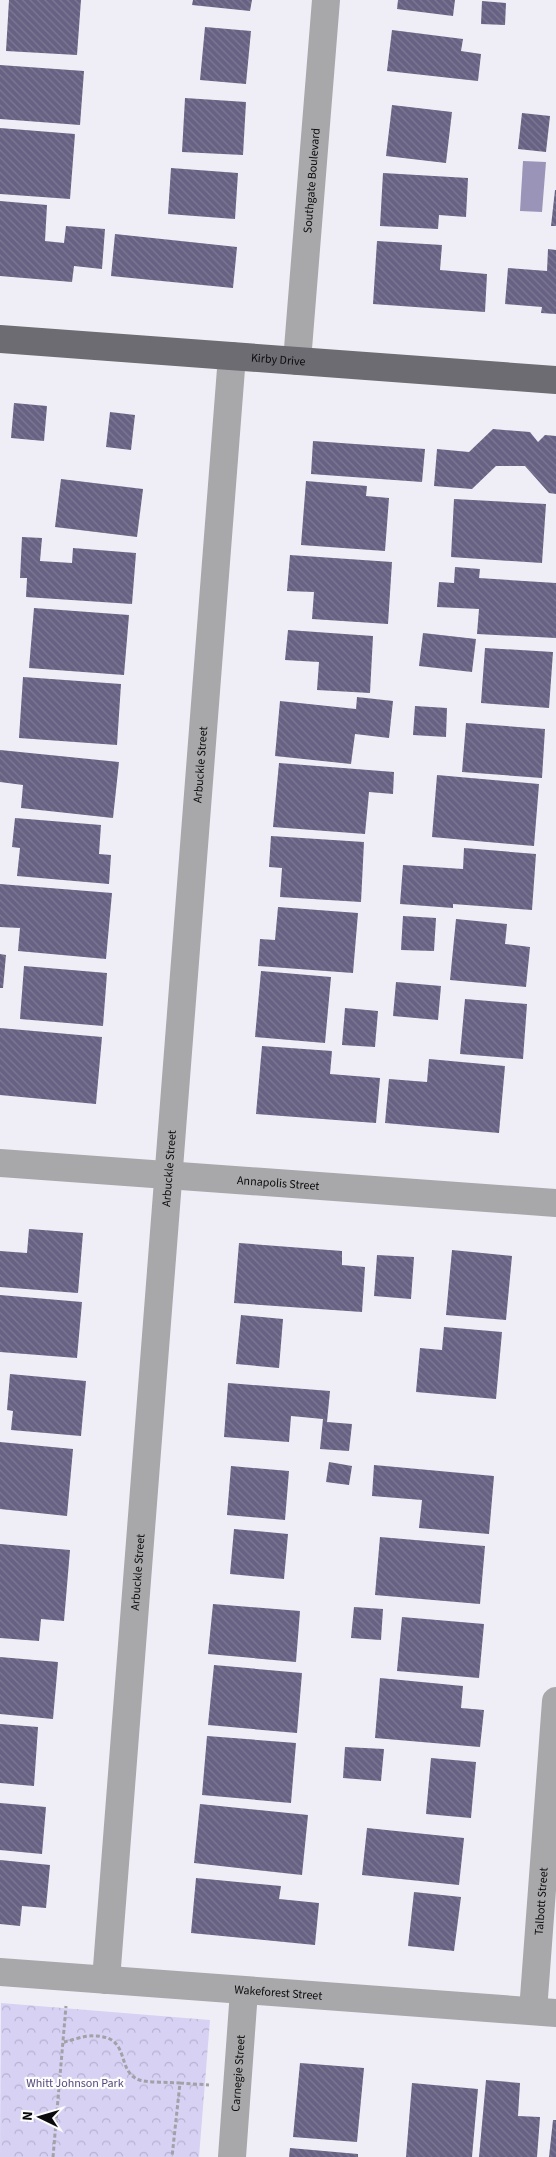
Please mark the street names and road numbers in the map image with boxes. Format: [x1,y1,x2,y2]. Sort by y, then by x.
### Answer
street label: Southgate Boulevard [299,127,325,234]
street label: Kirby Drive [250,350,306,371]
street label: Arbuckle Street [189,726,212,804]
street label: Arbuckle Street [158,1130,181,1207]
street label: Annapolis Street [236,1172,320,1195]
street label: Arbuckle Street [127,1533,150,1611]
street label: Talbott Street [531,1867,553,1936]
street label: Wakeforest Street [234,1981,323,2005]
street label: Carnegie Street [227,2034,250,2112]

